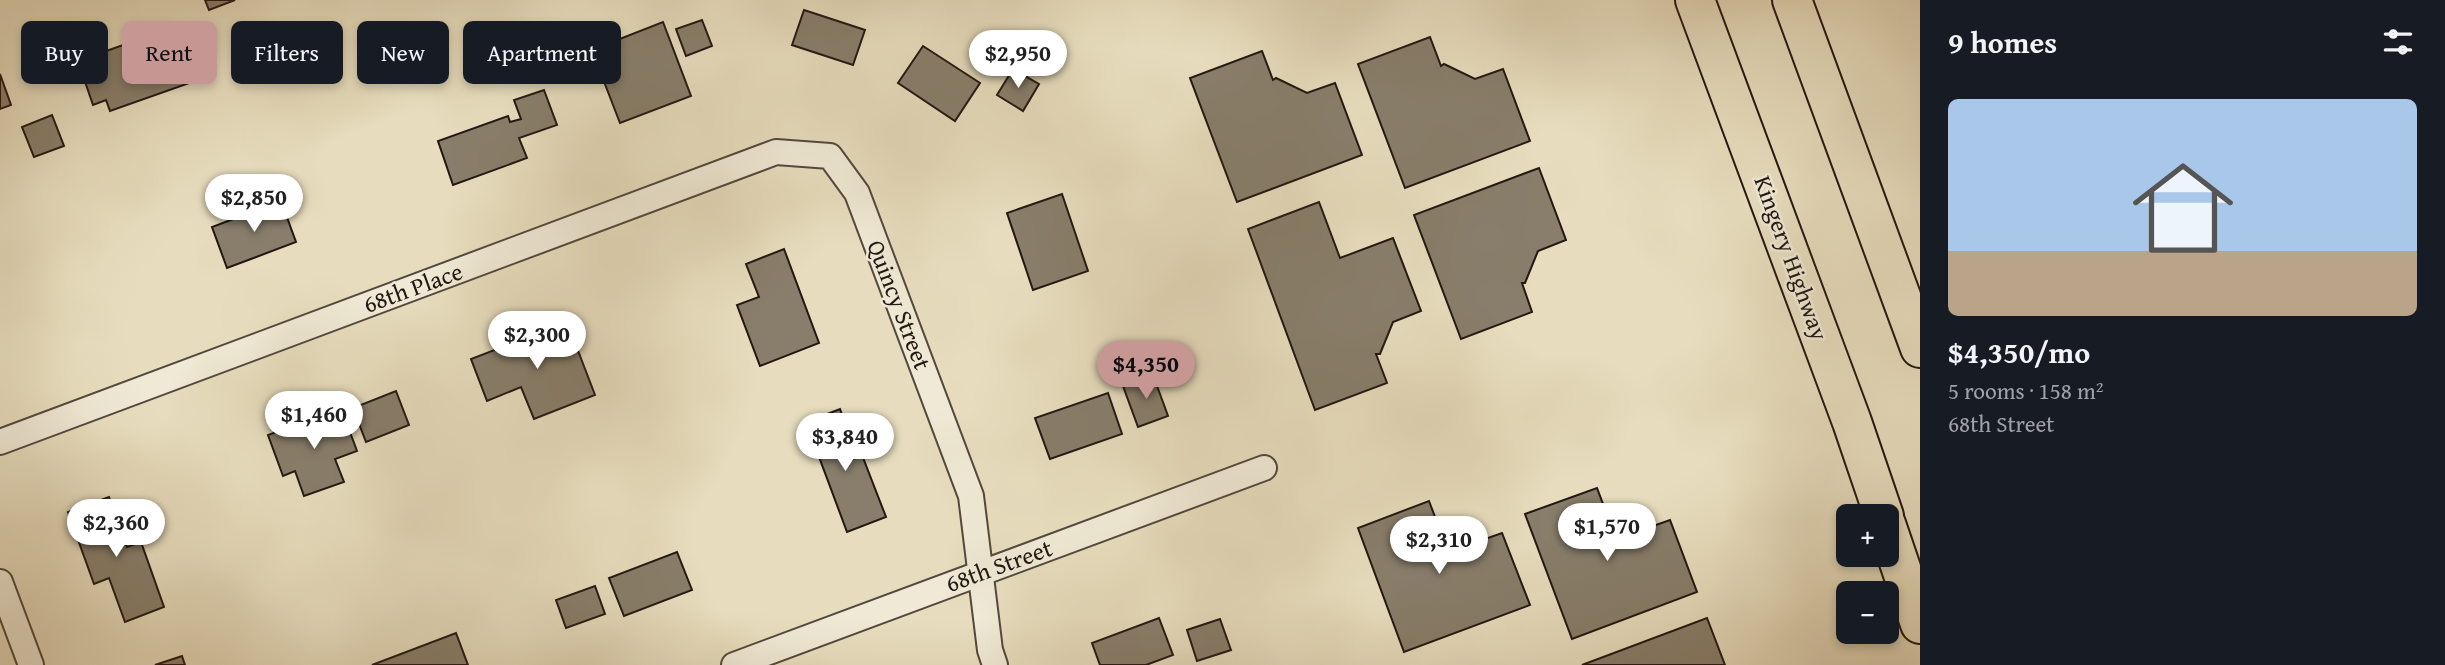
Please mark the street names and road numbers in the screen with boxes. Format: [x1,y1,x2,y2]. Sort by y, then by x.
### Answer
street label: Kingery Highway [1745,171,1837,345]
street label: Quincy Street [859,235,940,375]
street label: 68th Place [358,253,467,322]
street label: 68th Street [941,530,1057,601]

